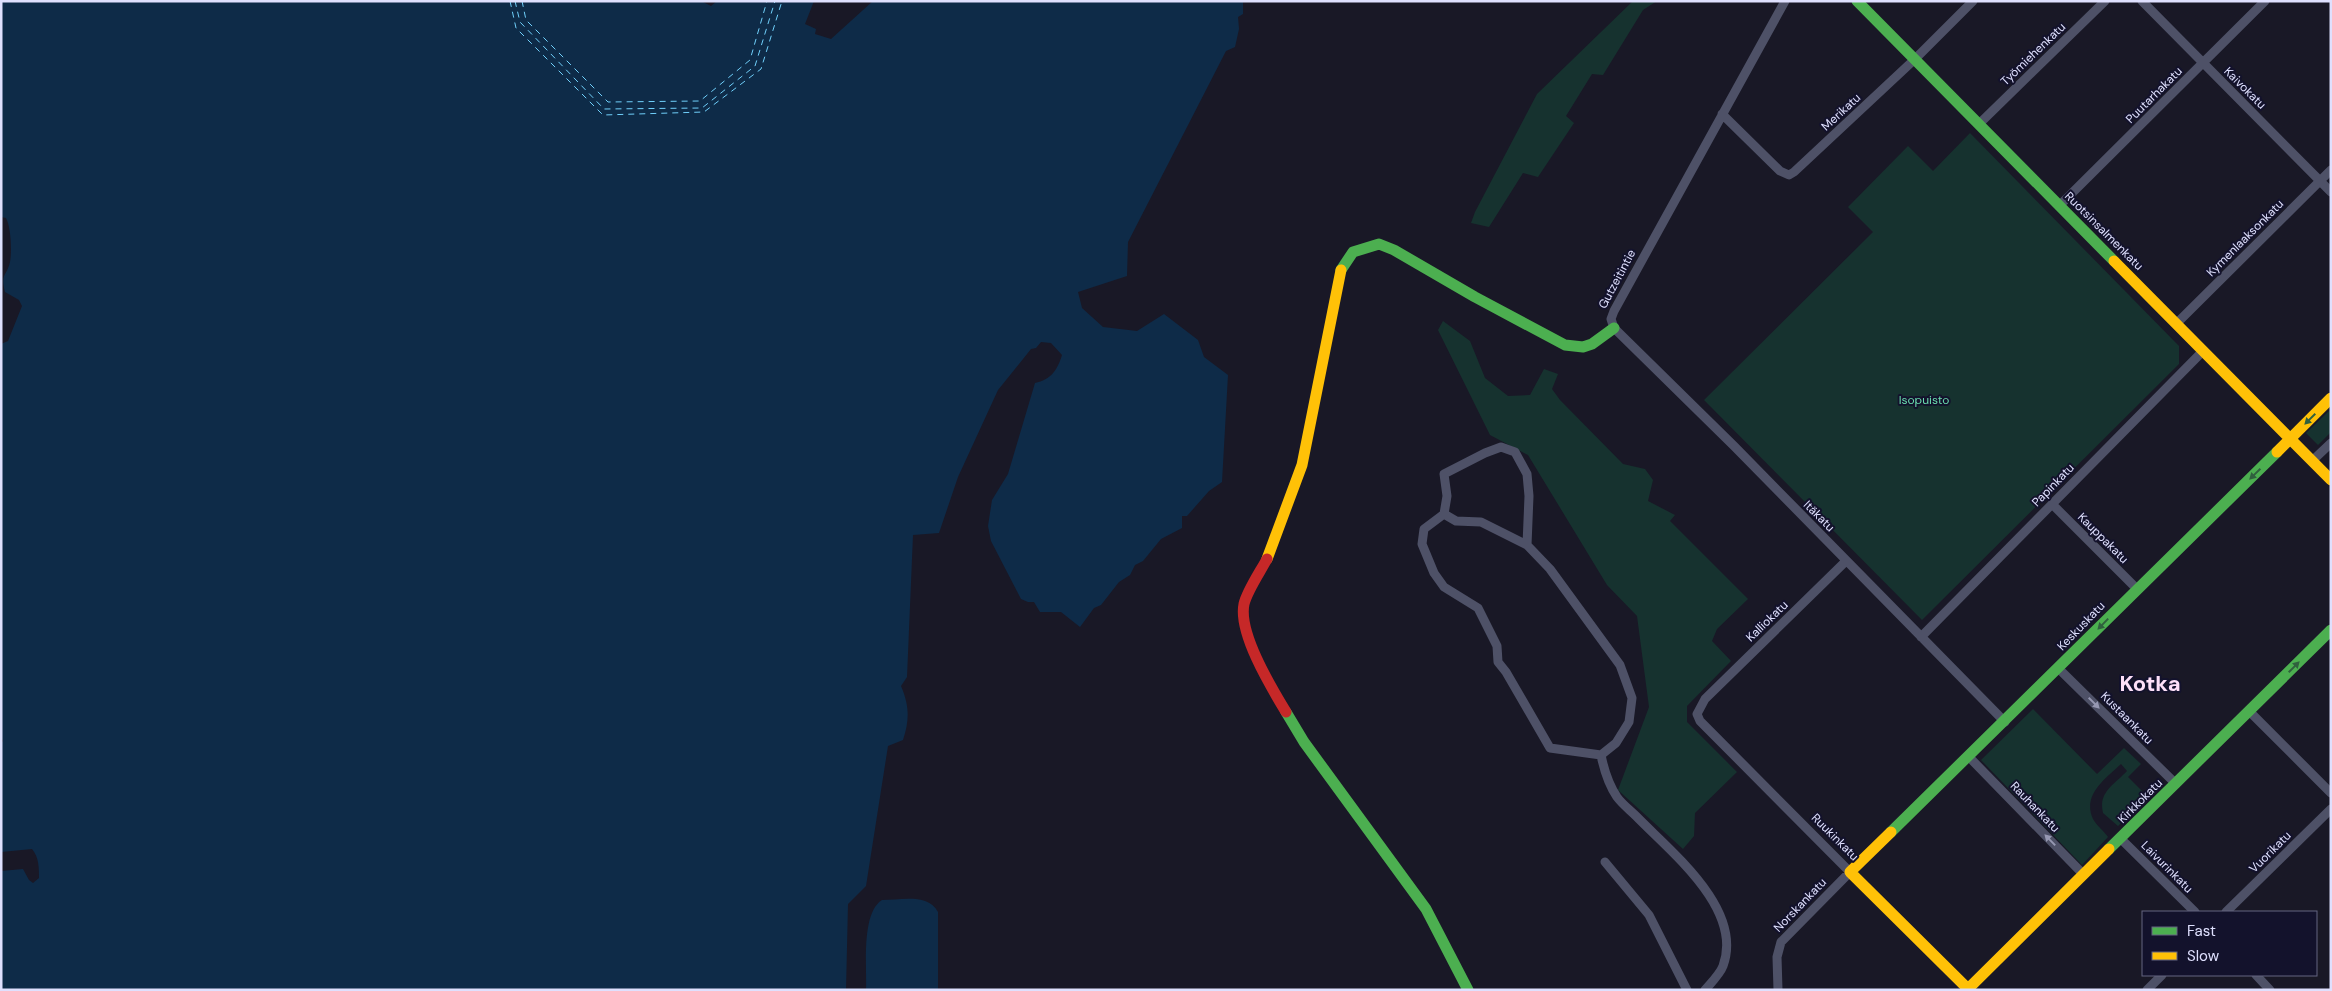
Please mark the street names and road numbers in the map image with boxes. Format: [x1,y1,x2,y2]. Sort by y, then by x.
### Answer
street label: Työmiehenkatu [1997,19,2069,89]
street label: Puutarhakatu [2122,63,2186,127]
street label: Kaivokatu [2221,64,2270,113]
street label: Merikatu [1818,90,1864,134]
street label: Ruotsinsalmenkatu [2061,188,2147,274]
street label: Kymenlaaksonkatu [2203,196,2287,280]
street label: Gutzeitintie [1595,247,1639,311]
street label: Papinkatu [2028,460,2078,510]
street label: Itäkatu [1800,497,1838,535]
street label: Kauppakatu [2074,509,2132,567]
street label: Kalliokatu [1743,597,1792,645]
street label: Keskuskatu [2054,598,2108,654]
street label: Kustaankatu [2097,688,2157,748]
street label: Kirkkokatu [2114,775,2166,827]
street label: Rauhankatu [2007,778,2063,836]
street label: Ruukinkatu [1808,810,1862,864]
street label: Vuorikatu [2246,827,2295,876]
street label: Laivurinkatu [2138,838,2196,896]
street label: Norskankatu [1770,874,1830,935]

